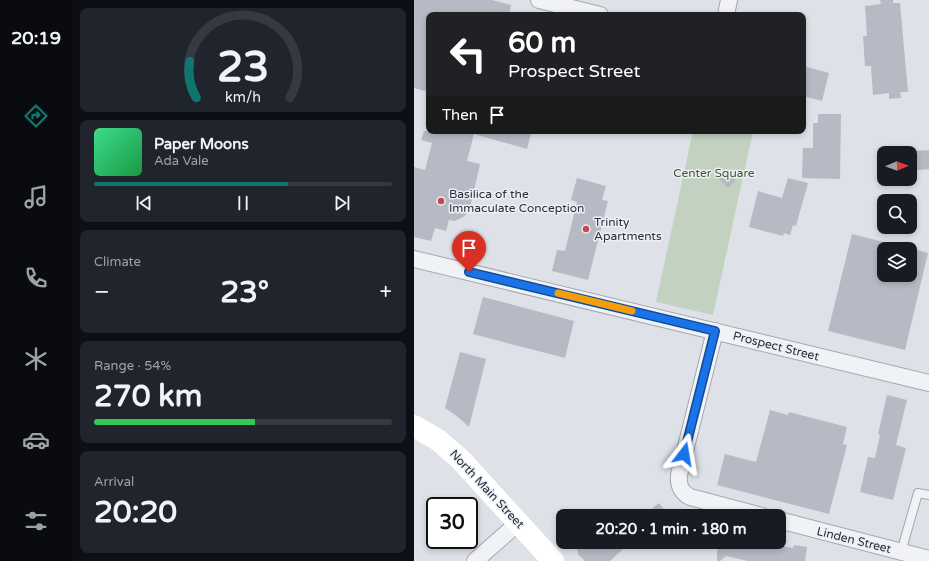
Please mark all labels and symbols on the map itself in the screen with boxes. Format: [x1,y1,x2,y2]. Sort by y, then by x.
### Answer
north arrow [877,146,917,186]
park label: Center Square [673,166,755,180]
place label: Basilica of the Immaculate Conception [449,187,584,215]
marker: Basilica of the Immaculate Conception [436,196,446,206]
place label: Trinity Apartments [594,215,662,243]
marker: Trinity Apartments [581,224,591,234]
pin [452,231,486,272]
street label: Prospect Street [732,329,821,364]
position arrow [663,433,705,475]
street label: North Main Street [447,447,527,532]
speed limit sign: 30 [426,497,478,549]
street label: Linden Street [815,524,893,556]

